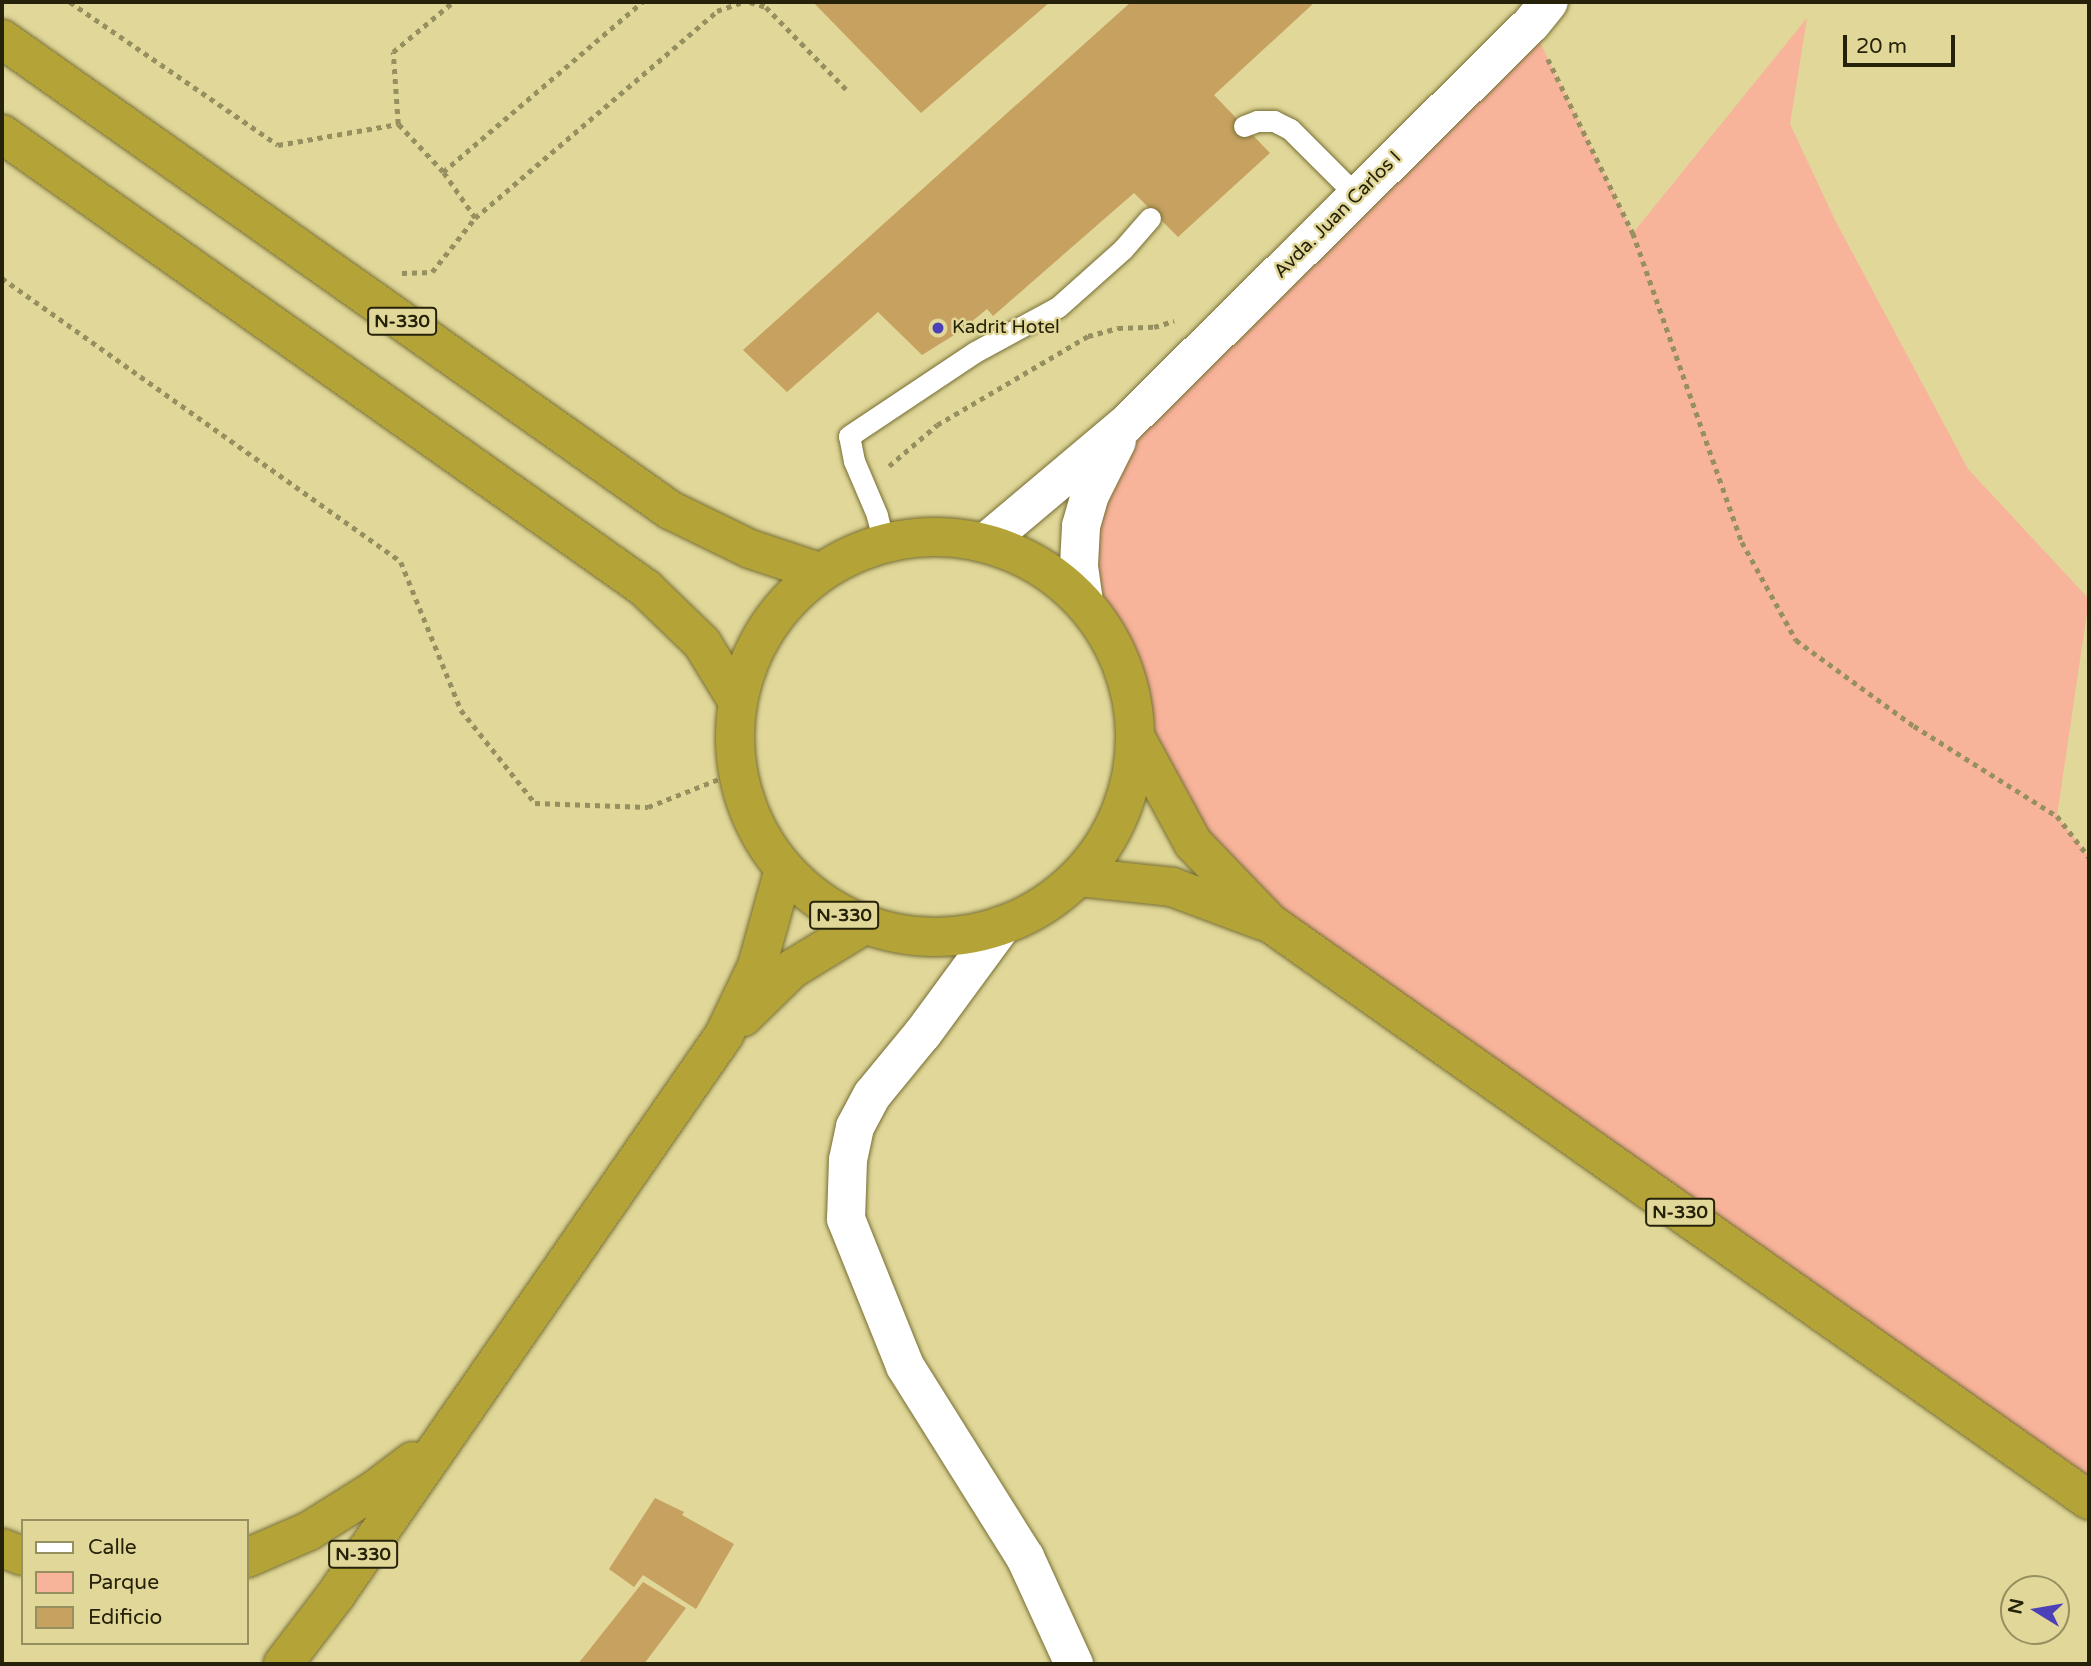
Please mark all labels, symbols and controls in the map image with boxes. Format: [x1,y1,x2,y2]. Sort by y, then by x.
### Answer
scale bar [1846,21,1958,65]
text: 20 m [1856,34,1907,59]
street label: Avda. Juan Carlos I [1270,147,1406,283]
road number: N-330 [367,306,437,335]
place label: Kadrit Hotel [952,317,1060,339]
marker: Kadrit Hotel [930,320,946,336]
road number: N-330 [809,900,879,930]
road number: N-330 [1645,1198,1715,1226]
legend [21,1519,248,1645]
text: Calle [88,1535,137,1560]
road number: N-330 [328,1540,398,1568]
text: Parque [88,1570,159,1595]
north arrow [2000,1575,2070,1645]
text: N [2004,1597,2029,1616]
text: Edificio [88,1605,162,1630]

